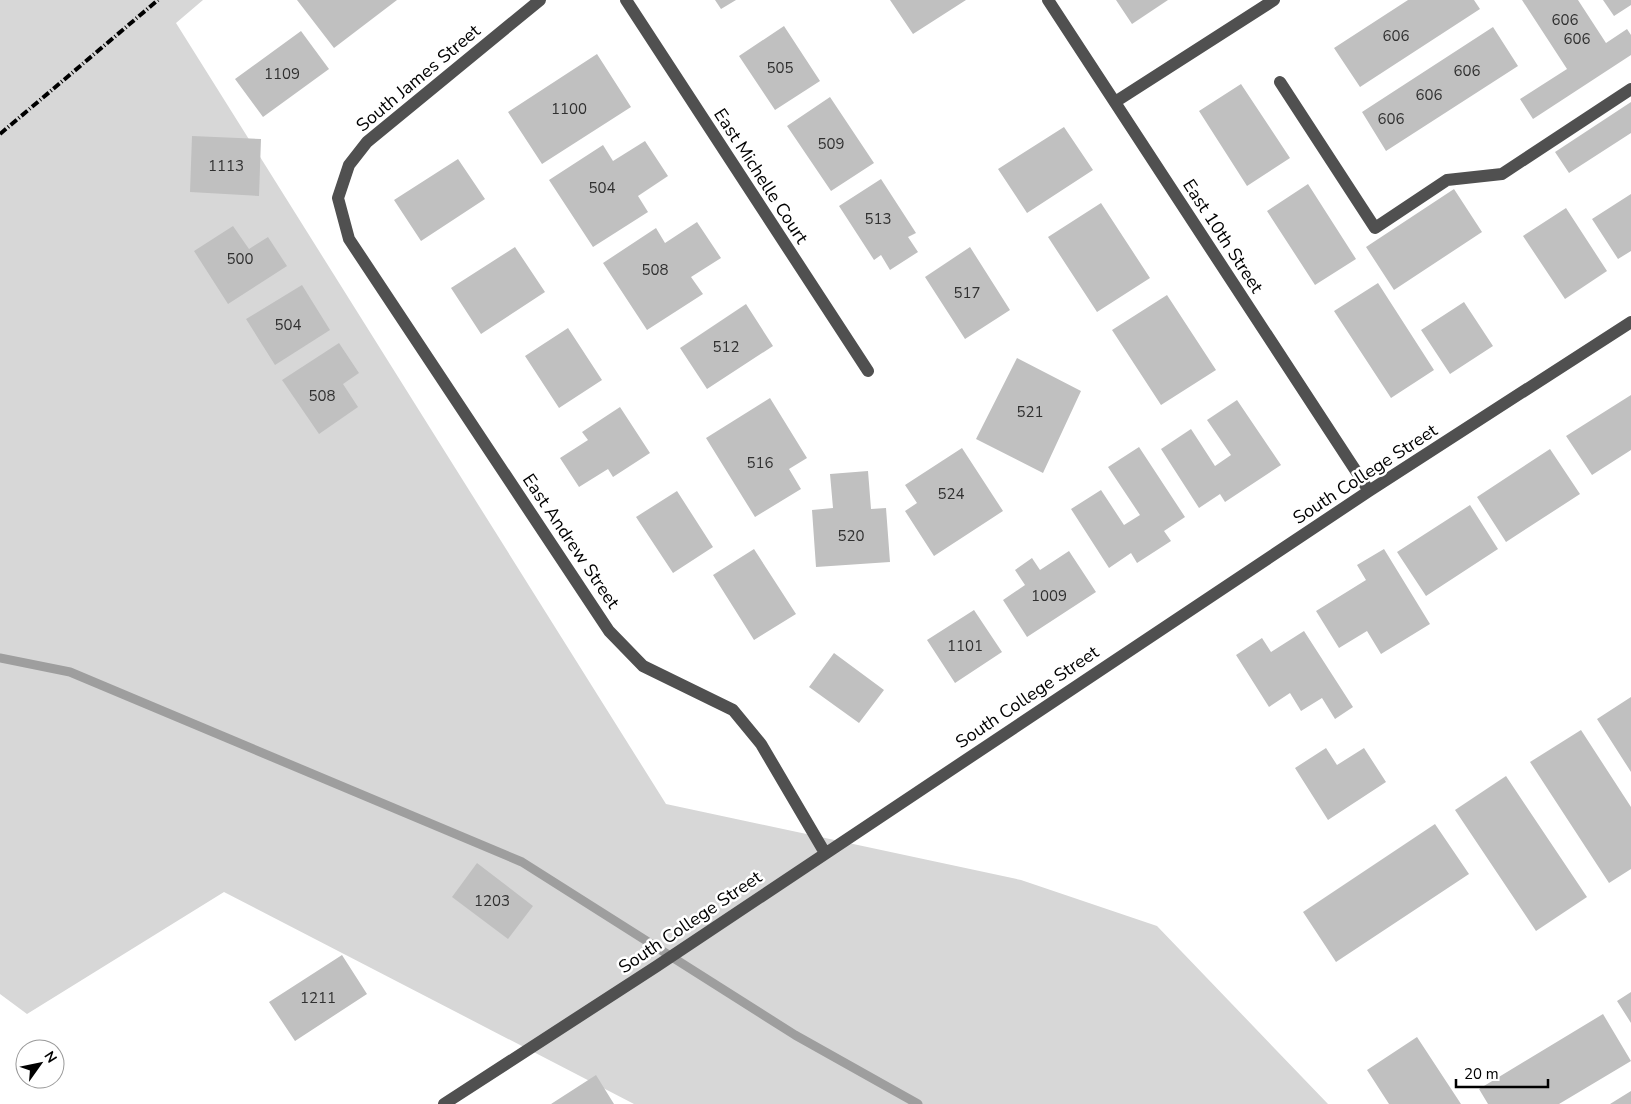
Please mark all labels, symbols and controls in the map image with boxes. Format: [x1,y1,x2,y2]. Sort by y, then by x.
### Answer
house number: 606 [1551,10,1579,30]
street label: South James Street [351,19,486,137]
house number: 606 [1382,26,1410,46]
house number: 606 [1563,29,1591,49]
house number: 505 [766,58,794,78]
house number: 606 [1453,61,1481,81]
house number: 1109 [264,64,300,84]
house number: 606 [1415,85,1443,105]
house number: 1100 [551,99,587,119]
street label: East Michelle Court [708,104,814,249]
house number: 606 [1377,109,1405,129]
house number: 509 [817,134,845,154]
house number: 1113 [208,156,244,176]
street label: East 10th Street [1177,174,1269,298]
house number: 504 [588,178,616,198]
house number: 513 [864,209,892,229]
house number: 500 [226,249,254,269]
house number: 508 [641,260,669,280]
house number: 517 [953,283,981,303]
house number: 504 [274,315,302,335]
house number: 512 [712,337,740,357]
house number: 508 [308,386,336,406]
house number: 521 [1016,402,1044,422]
street label: South College Street [1288,418,1442,530]
house number: 516 [746,453,774,473]
street label: East Andrew Street [517,469,625,614]
house number: 524 [937,484,965,504]
house number: 520 [837,526,865,546]
house number: 1009 [1031,586,1067,606]
house number: 1101 [947,636,983,656]
street label: South College Street [951,640,1104,754]
street label: South College Street [614,865,767,979]
house number: 1203 [474,891,510,911]
house number: 1211 [300,988,336,1008]
north arrow [15,1039,65,1089]
text: N [40,1048,61,1067]
scale bar [1456,1056,1548,1088]
text: 20 m [1464,1064,1499,1084]

